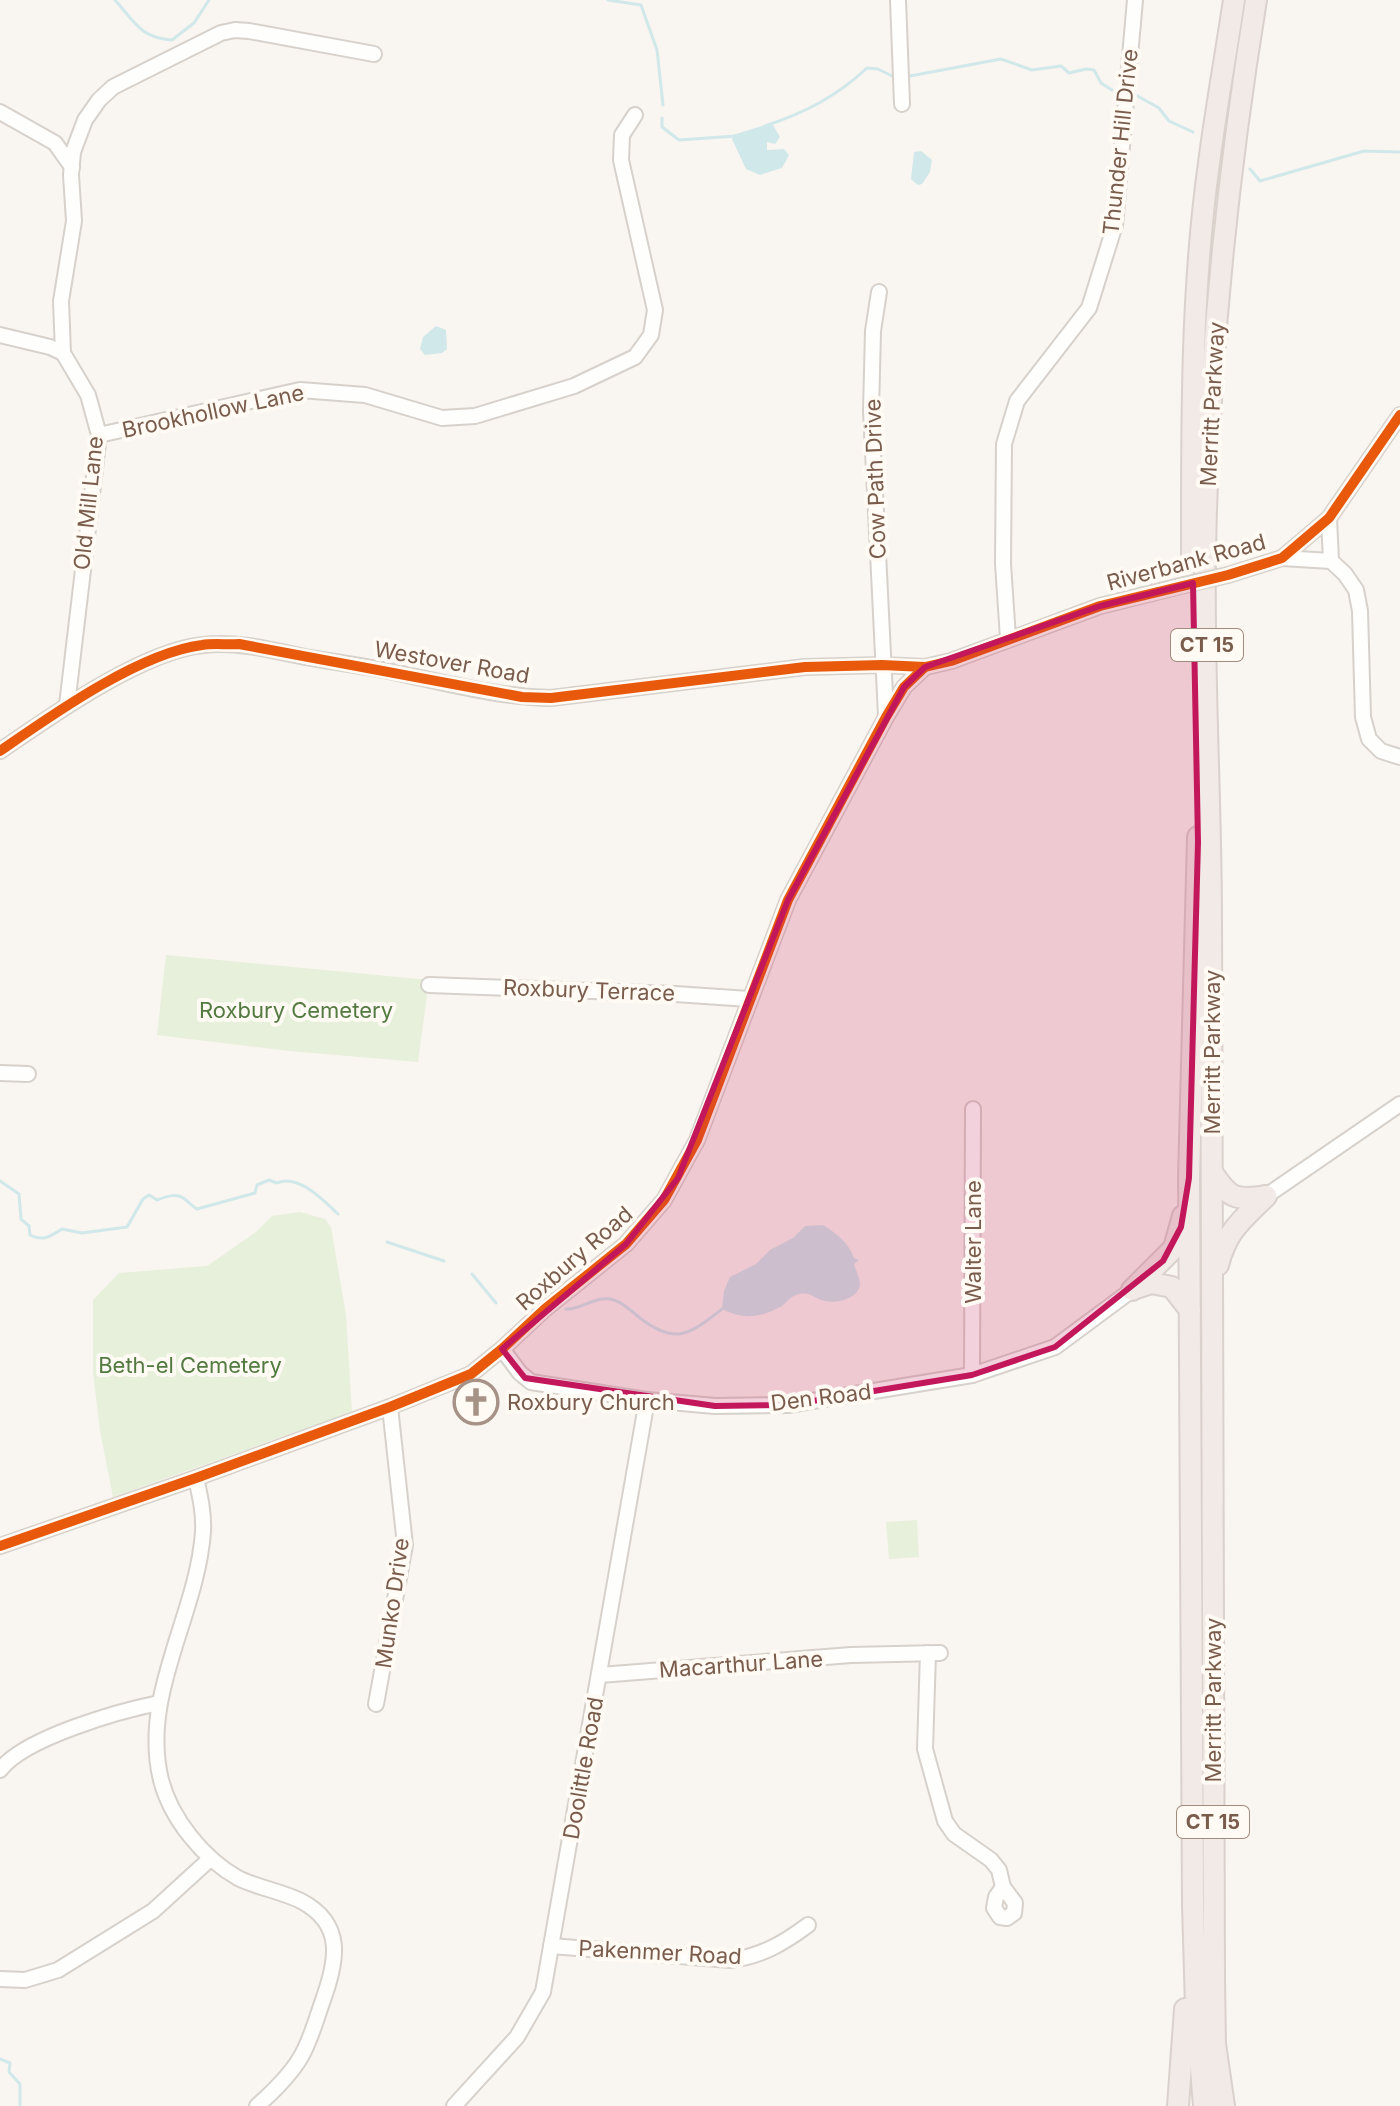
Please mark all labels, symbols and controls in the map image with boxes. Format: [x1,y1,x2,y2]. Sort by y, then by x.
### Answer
street label: Thunder Hill Drive [1097,48,1143,236]
street label: Merritt Parkway [1195,321,1229,487]
street label: Brookhollow Lane [120,379,306,443]
street label: Cow Path Drive [859,398,891,560]
street label: Old Mill Lane [68,435,108,571]
street label: Riverbank Road [1104,528,1268,596]
road number: CT 15 [1171,629,1243,661]
street label: Westover Road [372,636,532,688]
street label: Merritt Parkway [1199,970,1225,1134]
street label: Roxbury Terrace [503,974,675,1006]
park label: Roxbury Cemetery [199,997,393,1023]
street label: Walter Lane [960,1180,986,1304]
street label: Roxbury Road [511,1201,637,1315]
park label: Beth-el Cemetery [98,1352,282,1378]
church icon: Roxbury Church [452,1378,500,1426]
street label: Den Road [769,1378,873,1416]
place label: Roxbury Church [507,1389,675,1415]
street label: Munko Drive [370,1536,414,1670]
street label: Merritt Parkway [1200,1618,1226,1782]
street label: Macarthur Lane [658,1645,824,1683]
street label: Doolittle Road [558,1695,608,1841]
road number: CT 15 [1177,1806,1249,1838]
street label: Pakenmer Road [578,1935,742,1969]

